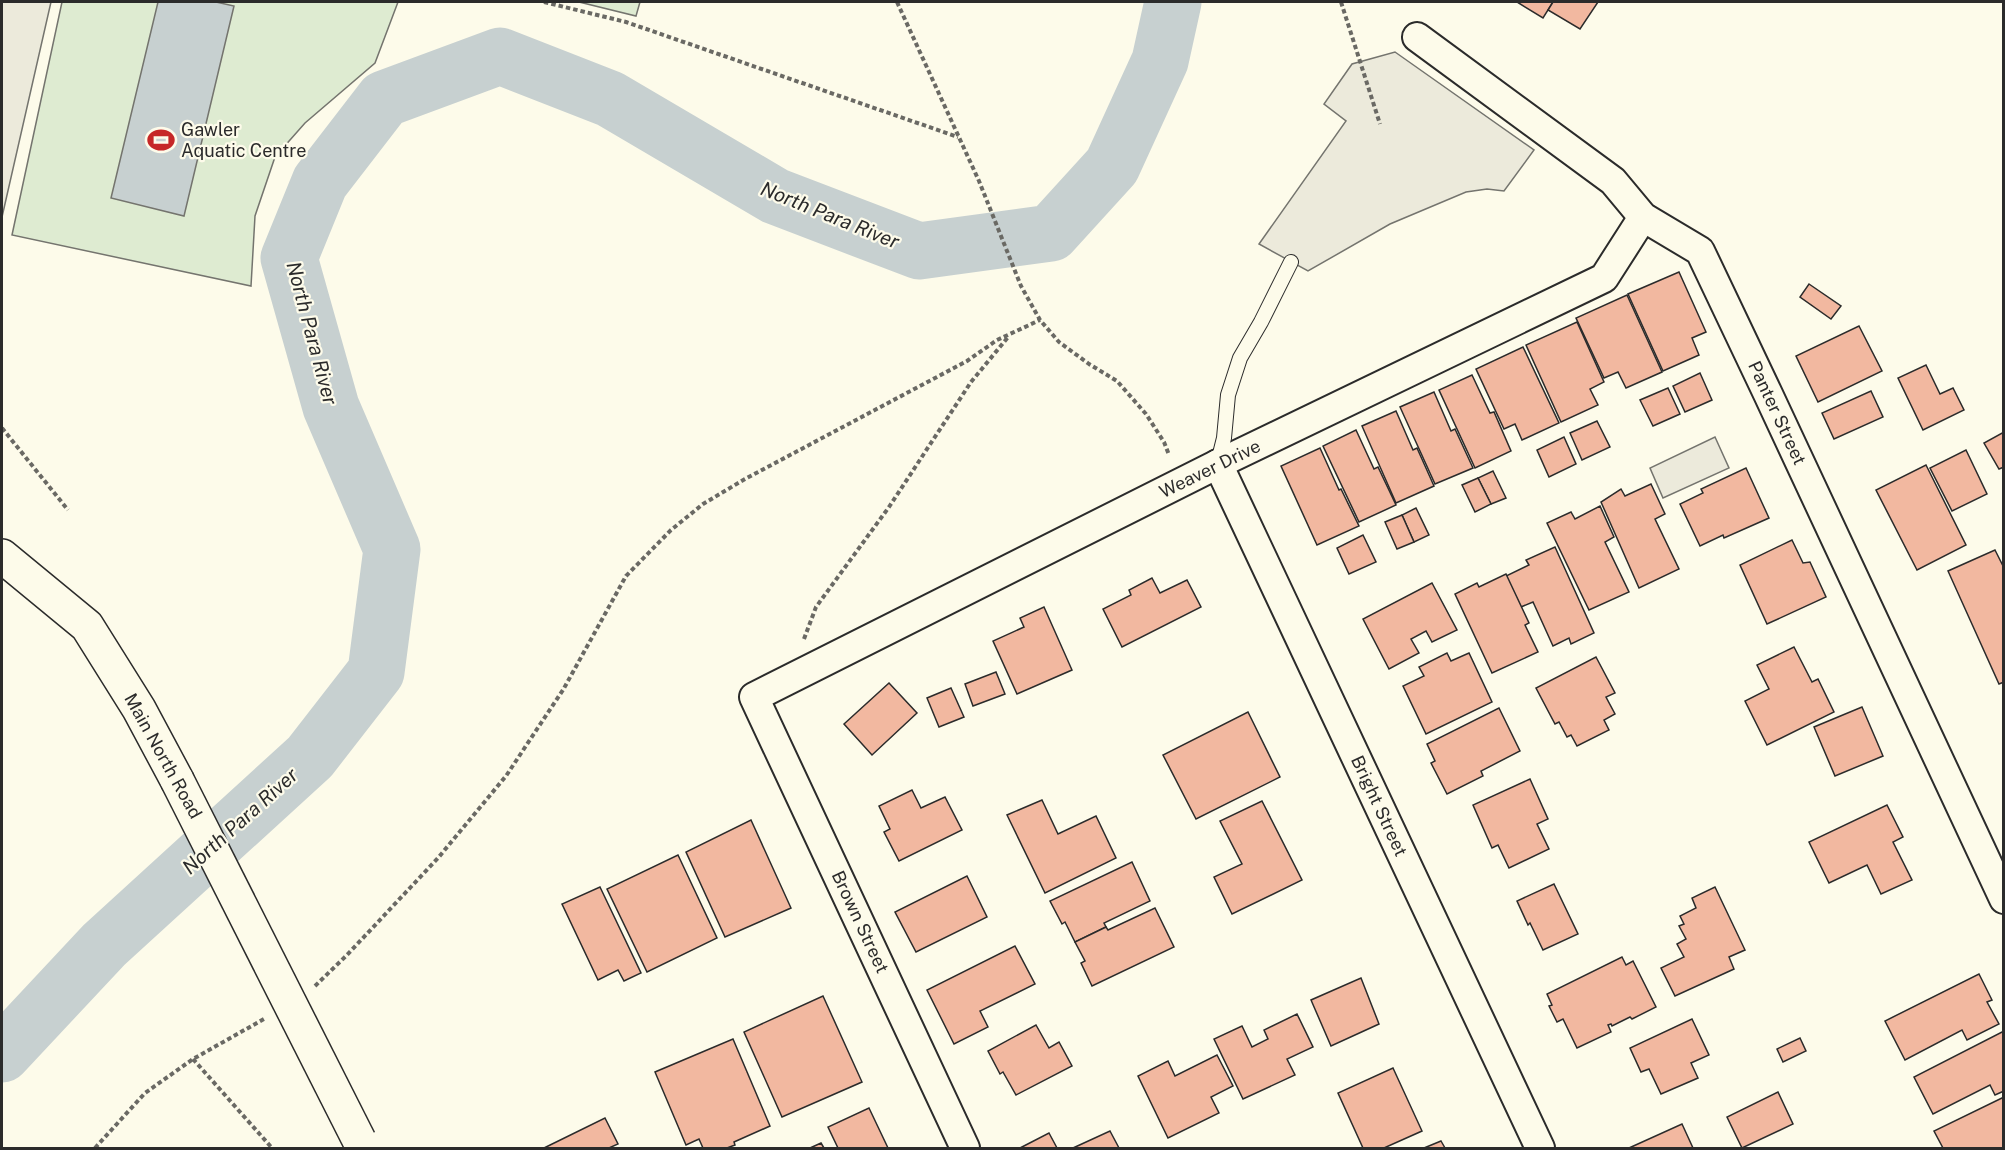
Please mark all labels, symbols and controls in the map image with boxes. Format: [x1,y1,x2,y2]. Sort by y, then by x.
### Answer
place label: Gawler Aquatic Centre [181,119,306,161]
sports icon: Gawler Aquatic Centre [146,125,176,155]
water label: North Para River [757,176,903,254]
water label: North Para River [281,259,343,408]
street label: Panter Street [1744,358,1811,468]
street label: Weaver Drive [1156,435,1264,502]
street label: Main North Road [120,689,207,822]
street label: Bright Street [1347,752,1412,859]
water label: North Para River [177,762,303,879]
street label: Brown Street [828,867,893,976]

